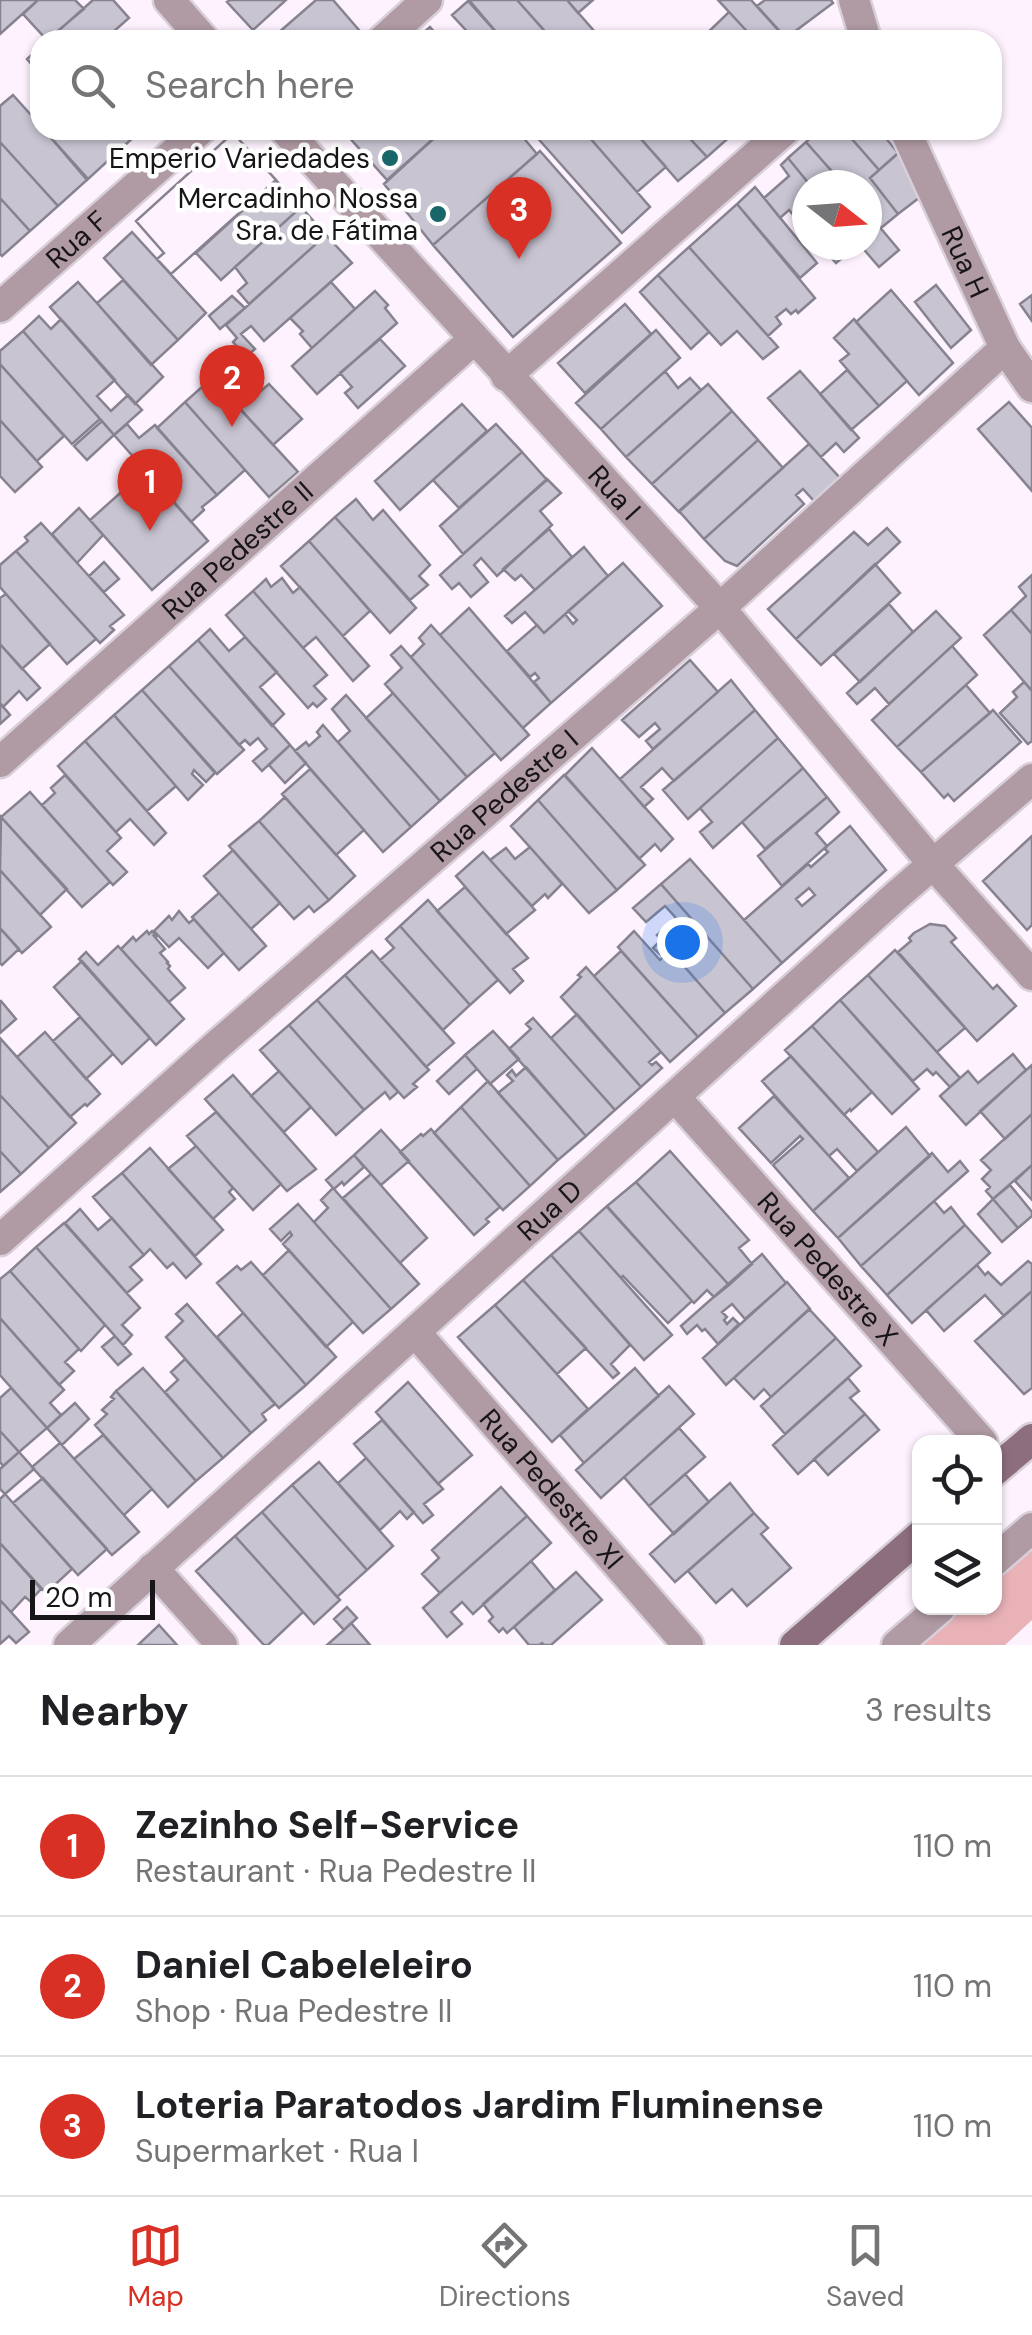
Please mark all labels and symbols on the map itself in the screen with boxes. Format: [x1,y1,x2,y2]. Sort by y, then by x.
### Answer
place label: Emperio Variedades [109,140,370,177]
marker: Emperio Variedades [379,147,401,169]
north arrow [792,170,882,260]
pin: 3 [486,176,552,259]
place label: Mercadinho Nossa Sra. de Fátima [178,180,418,249]
street label: Rua F [38,202,115,277]
marker: Mercadinho Nossa Sra. de Fátima [427,203,449,225]
street label: Rua H [933,220,998,303]
pin: 2 [200,344,264,427]
pin: 1 [118,448,182,531]
street label: Rua I [580,457,649,528]
street label: Rua Pedestre II [154,473,321,628]
street label: Rua Pedestre I [422,721,586,870]
your location [657,917,708,968]
street label: Rua D [509,1171,589,1249]
street label: Rua Pedestre X [749,1184,906,1354]
street label: Rua Pedestre XI [472,1401,632,1577]
scale bar [30,1575,155,1620]

